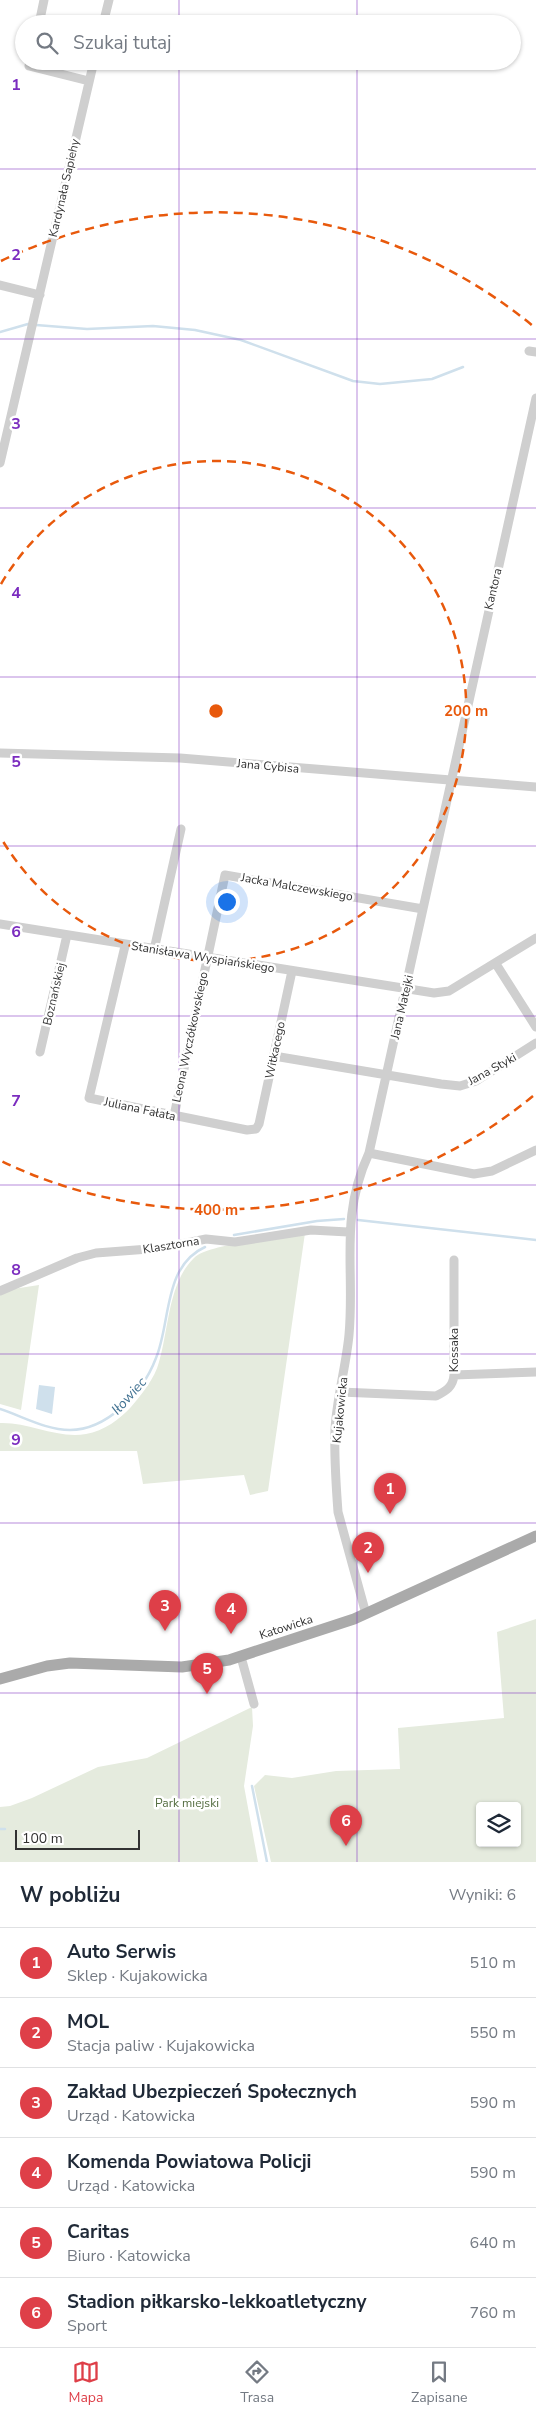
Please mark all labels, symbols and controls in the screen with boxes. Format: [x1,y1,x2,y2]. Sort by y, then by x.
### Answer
search box [15,15,521,70]
icon: search [33,29,61,57]
text: Szukaj tutaj [73,30,172,56]
text: 1 [11,74,21,96]
street label: Kardynała Sapiehy [45,137,83,239]
text: 2 [11,244,21,266]
text: 3 [11,413,21,435]
street label: Kantora [480,567,506,611]
text: 4 [11,582,21,604]
text: 200 m [444,701,488,721]
centre of rings [207,702,225,720]
text: 5 [11,751,21,773]
street label: Jana Cybisa [235,755,300,777]
street label: Jacka Malczewskiego [239,869,354,905]
your location [214,889,240,915]
text: 6 [11,921,21,943]
street label: Stanisława Wyspiańskiego [130,938,276,976]
street label: Boznańskiej [39,961,69,1027]
street label: Leona Wyczółkowskiego [168,970,212,1104]
street label: Jana Matejki [387,973,417,1042]
street label: Witkacego [261,1020,289,1080]
street label: Jana Styki [464,1049,519,1089]
text: 7 [11,1090,21,1112]
street label: Juliana Fałata [102,1093,177,1124]
text: 400 m [194,1200,238,1220]
street label: Klasztorna [142,1233,200,1257]
text: 8 [11,1259,21,1281]
street label: Kossaka [446,1328,462,1372]
water label: Iłowiec [107,1373,151,1419]
street label: Kujakowicka [329,1376,351,1444]
text: 9 [11,1429,21,1451]
pin: 1 [374,1473,406,1514]
pin: 2 [352,1532,384,1573]
pin: 3 [149,1590,181,1631]
pin: 4 [215,1593,247,1634]
street label: Katowicka [257,1611,315,1643]
pin: 5 [191,1653,223,1694]
park label: Park miejski [155,1795,219,1811]
map controls [476,1802,521,1847]
button: layers [476,1802,521,1847]
pin: 6 [330,1805,362,1846]
scale bar [15,1827,140,1850]
text: 100 m [22,1829,63,1848]
text: W pobliżu [20,1881,121,1909]
text: Wyniki: 6 [449,1884,516,1906]
text: Auto Serwis [67,1939,176,1965]
text: 1 [31,1952,41,1974]
text: 510 m [469,1952,516,1974]
text: Sklep · Kujakowicka [67,1965,208,1987]
text: MOL [67,2009,109,2035]
text: 2 [31,2022,41,2044]
text: 550 m [469,2022,516,2044]
text: Stacja paliw · Kujakowicka [67,2035,255,2057]
text: Zakład Ubezpieczeń Społecznych [67,2079,357,2105]
text: 3 [31,2092,41,2114]
text: 590 m [469,2092,516,2114]
text: Urząd · Katowicka [67,2105,195,2127]
text: Komenda Powiatowa Policji [67,2149,311,2175]
text: 4 [31,2162,41,2184]
text: 590 m [469,2162,516,2184]
text: Urząd · Katowicka [67,2175,195,2197]
text: Caritas [67,2219,129,2245]
text: 5 [31,2232,41,2254]
text: 640 m [469,2232,516,2254]
text: Biuro · Katowicka [67,2245,191,2267]
text: Stadion piłkarsko-lekkoatletyczny [67,2289,366,2315]
text: 6 [31,2302,41,2324]
text: 760 m [469,2302,516,2324]
text: Sport [67,2315,107,2337]
tab: Mapa [68,2358,103,2407]
tab: Trasa [240,2358,274,2407]
tab: Zapisane [411,2358,468,2407]

